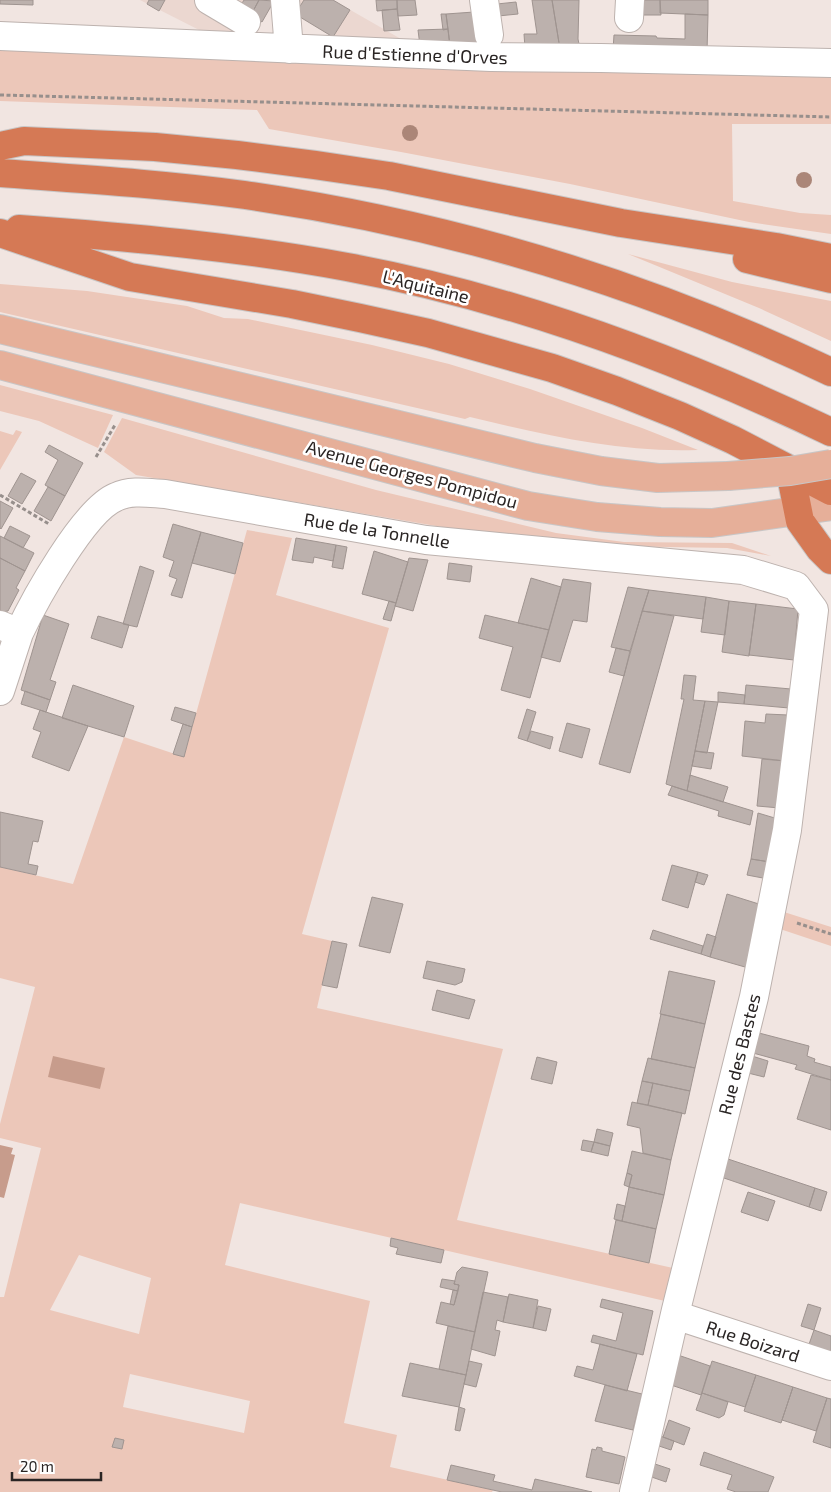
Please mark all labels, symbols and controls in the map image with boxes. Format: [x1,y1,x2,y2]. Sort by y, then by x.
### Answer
street label: Rue d'Estienne d'Orves [322,40,508,68]
street label: L'Aquitaine [380,265,472,307]
street label: Avenue Georges Pompidou [304,435,520,513]
street label: Rue de la Tonnelle [302,508,452,552]
street label: Rue des Bastes [713,991,765,1117]
street label: Rue Boizard [703,1316,803,1366]
scale bar [12,1450,101,1482]
text: 20 m [20,1457,54,1475]

